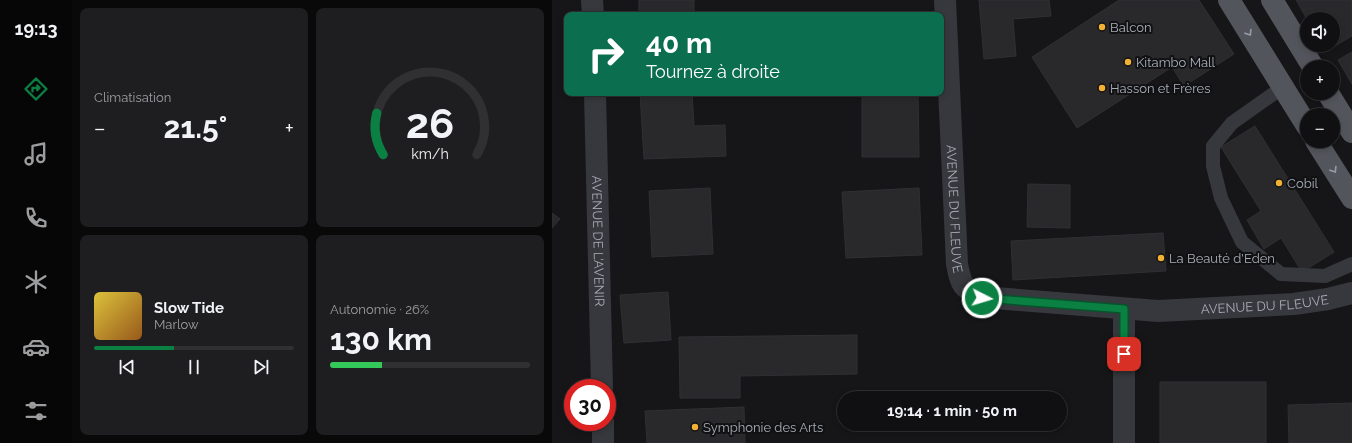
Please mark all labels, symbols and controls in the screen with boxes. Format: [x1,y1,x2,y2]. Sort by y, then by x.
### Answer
map controls [1300,12,1340,148]
button: sound [1300,12,1340,52]
text: 19:13 [15,18,57,39]
place label: Balcon [1110,20,1152,35]
marker: Balcon [1097,22,1107,32]
text: 40 m [646,27,712,60]
icon: right [580,28,632,80]
one-way arrow [1245,29,1252,36]
place label: Kitambo Mall [1136,55,1216,70]
marker: Kitambo Mall [1123,57,1133,67]
button: + [1300,60,1340,100]
text: Tournez à droite [646,61,780,82]
icon: directions [22,75,50,103]
place label: Hasson et Frères [1110,81,1210,96]
marker: Hasson et Frères [1097,83,1107,93]
text: Climatisation [94,90,171,105]
text: 26 [406,99,454,148]
button: − [1300,108,1340,148]
text: 21.5° [164,110,227,145]
text: − [94,115,106,141]
text: + [285,115,294,141]
icon: music [22,140,50,168]
street label: AVENUE DU FLEUVE [944,144,966,274]
text: km/h [411,146,449,162]
one-way arrow [1330,166,1337,173]
street label: AVENUE DE L'AVENIR [589,175,608,307]
place label: Cobil [1287,176,1319,191]
marker: Cobil [1274,178,1284,188]
icon: phone [22,204,50,232]
place label: La Beauté d'Eden [1169,251,1275,266]
marker: La Beauté d'Eden [1156,253,1166,263]
icon: climate [22,268,50,296]
position arrow [961,277,1003,319]
street label: AVENUE DU FLEUVE [1200,292,1329,316]
text: Slow Tide [154,299,224,317]
text: Autonomie · 26% [330,302,429,317]
text: Marlow [154,317,199,332]
text: 130 km [330,322,432,357]
icon: car [22,333,50,361]
pin [1107,337,1141,371]
icon: arrive [1113,343,1135,365]
icon: previous [116,356,138,378]
icon: pause [183,356,205,378]
icon: next [250,356,272,378]
speed limit sign: 30 [564,379,616,431]
icon: filters [22,397,50,425]
text: 19:14 · 1 min · 50 m [887,402,1017,420]
place label: Symphonie des Arts [703,420,823,435]
marker: Symphonie des Arts [690,422,700,432]

